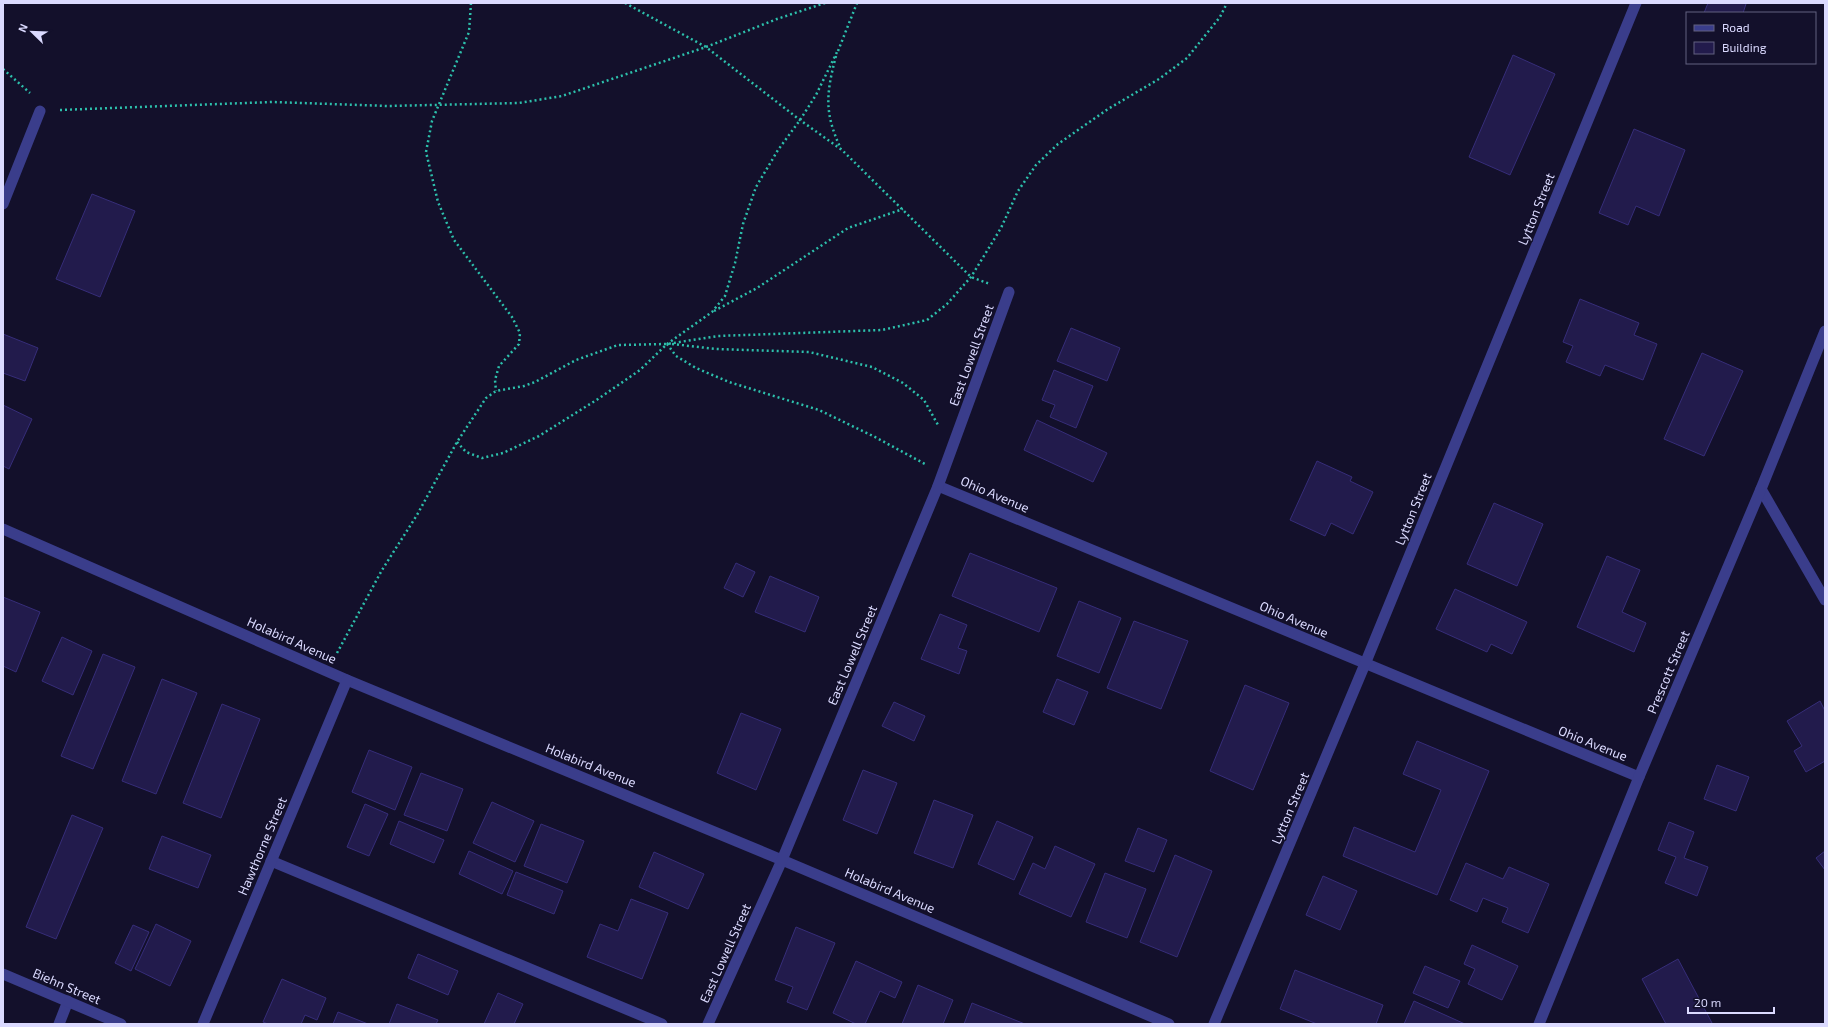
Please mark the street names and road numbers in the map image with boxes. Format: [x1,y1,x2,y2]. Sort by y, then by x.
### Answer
street label: Lytton Street [1514,170,1558,247]
street label: East Lowell Street [945,302,997,408]
street label: Lytton Street [1391,470,1435,547]
street label: Ohio Avenue [958,472,1032,516]
street label: Ohio Avenue [1257,597,1331,641]
street label: East Lowell Street [824,603,880,707]
street label: Holabird Avenue [245,613,339,667]
street label: Prescott Street [1643,628,1693,716]
street label: Ohio Avenue [1556,722,1630,764]
street label: Holabird Avenue [543,740,639,790]
street label: Lytton Street [1268,770,1312,846]
street label: Hawthorne Street [234,794,290,898]
street label: Holabird Avenue [843,864,937,916]
street label: East Lowell Street [696,901,754,1005]
street label: Biehn Street [31,964,103,1008]

